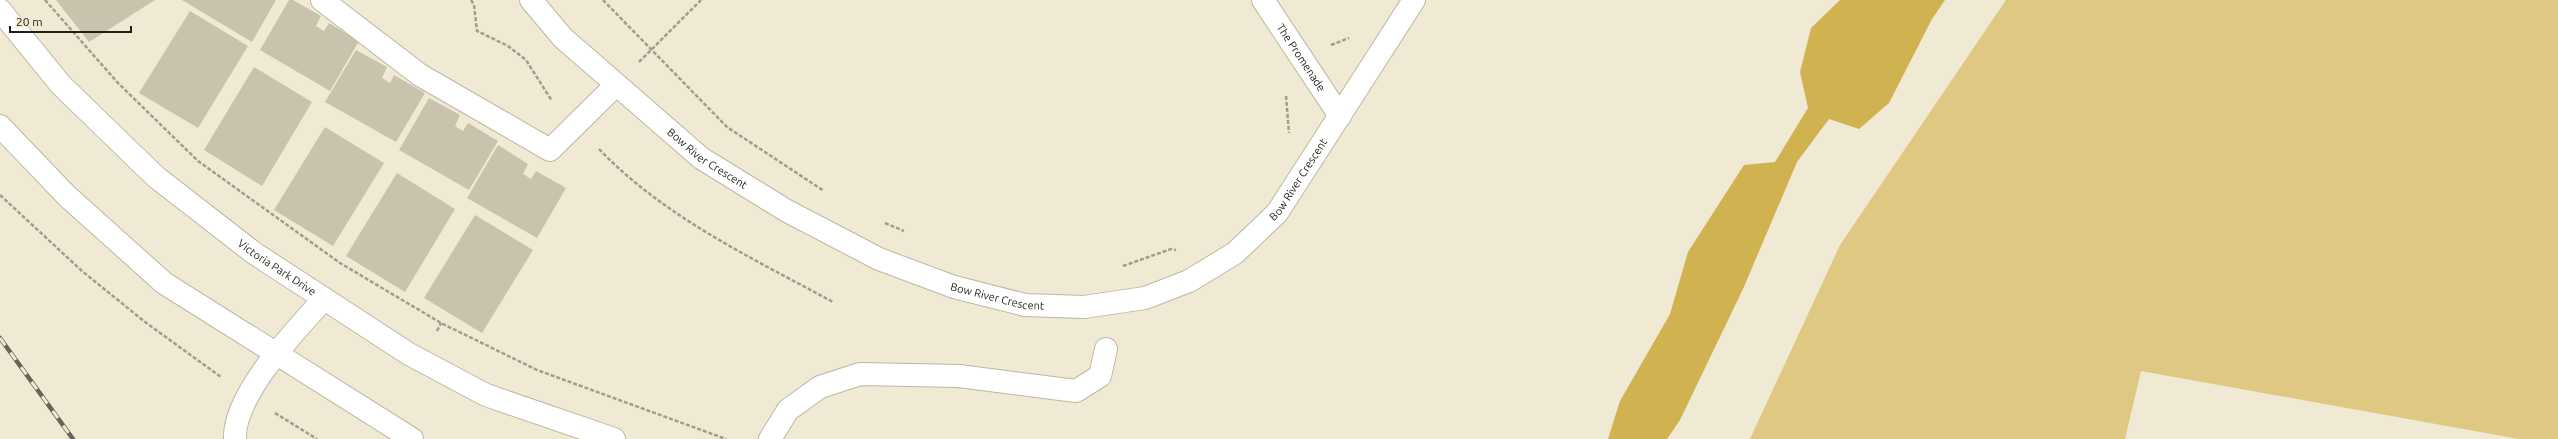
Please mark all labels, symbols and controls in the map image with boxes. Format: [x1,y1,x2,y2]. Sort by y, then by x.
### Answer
scale bar [10,8,131,34]
text: 20 m [16,15,43,28]
street label: The Promenade [1275,22,1328,93]
street label: Bow River Crescent [665,126,750,191]
street label: Bow River Crescent [1267,136,1330,223]
street label: Victoria Park Drive [236,237,318,298]
street label: Bow River Crescent [949,280,1045,312]

